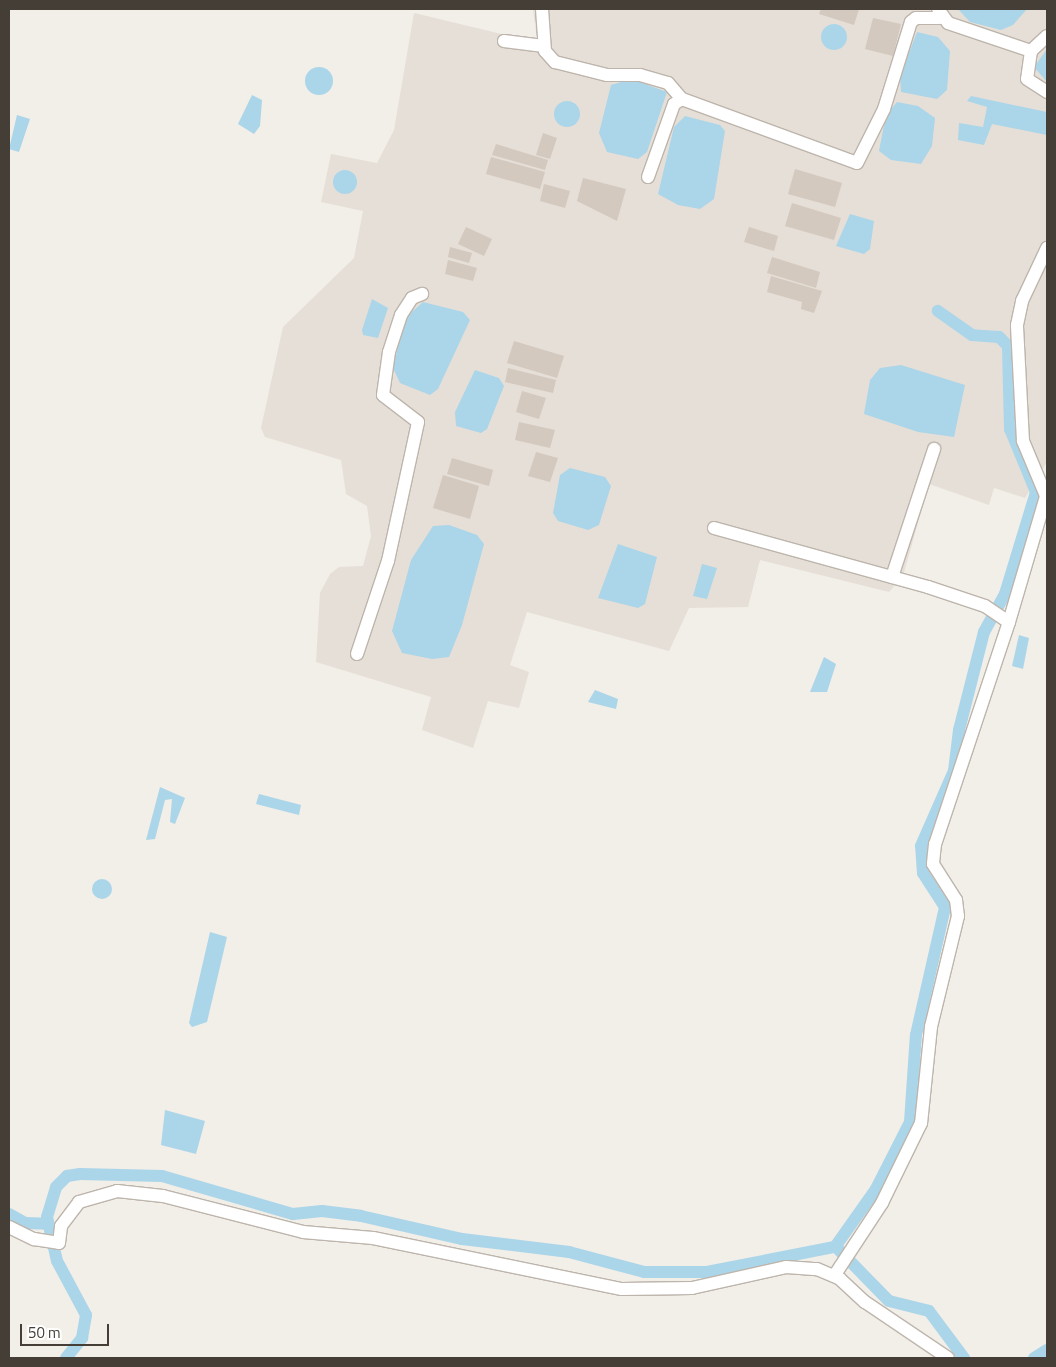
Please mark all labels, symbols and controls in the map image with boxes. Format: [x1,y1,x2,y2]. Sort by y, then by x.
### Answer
scale bar [22,1314,111,1346]
text: 50 m [28,1321,61,1344]

